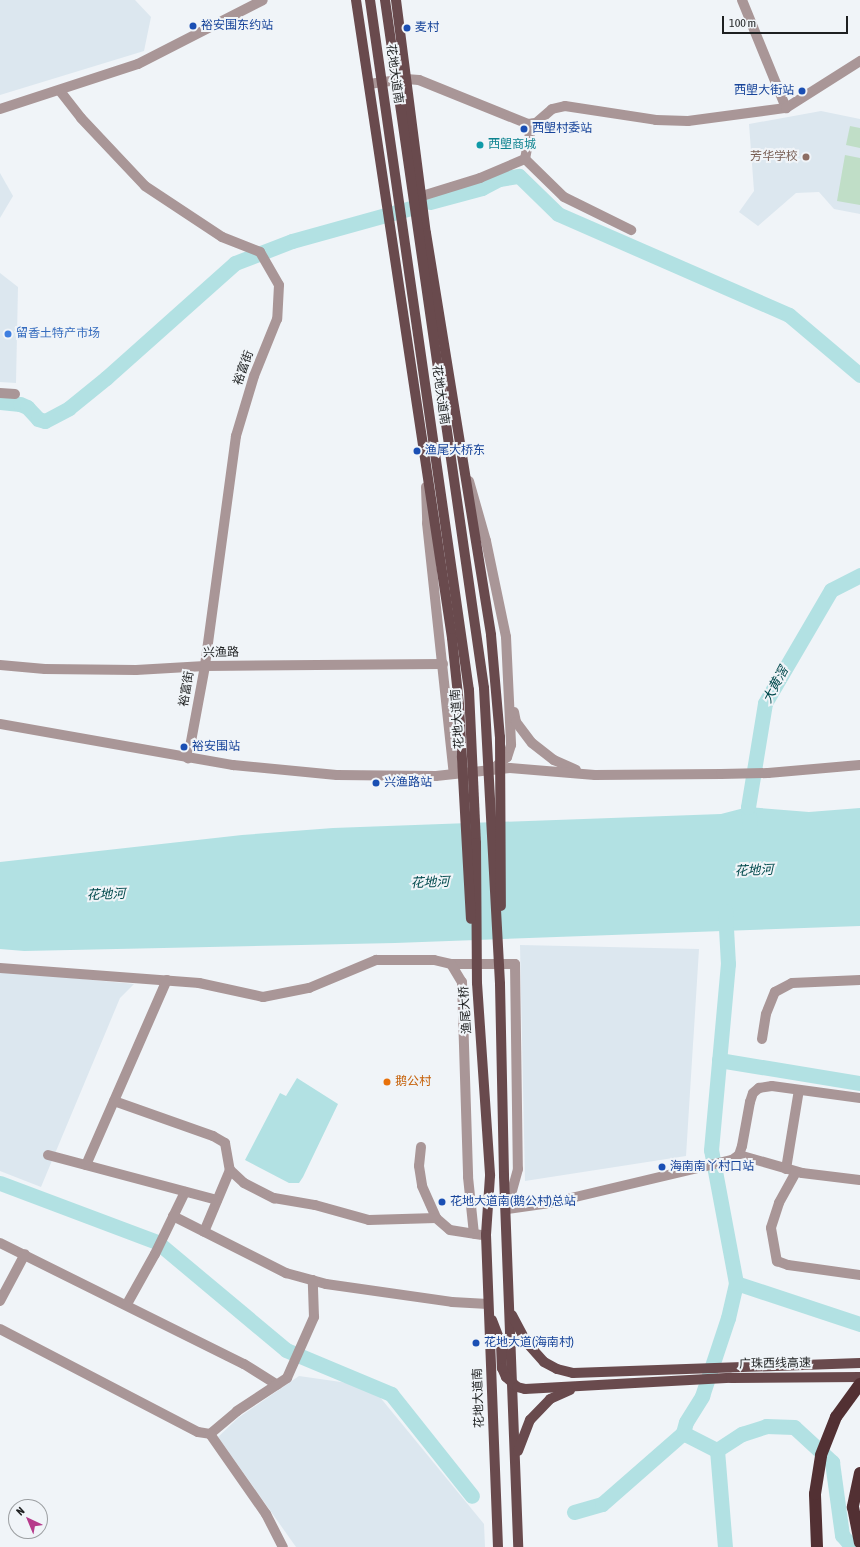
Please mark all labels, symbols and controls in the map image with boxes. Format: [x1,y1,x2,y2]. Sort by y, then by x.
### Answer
scale bar [724,8,850,34]
text: 100 m [729,16,756,30]
place label: 裕安围东约站 [201,19,273,33]
marker: 裕安围东约站 [188,21,198,31]
place label: 麦村 [415,21,439,35]
marker: 麦村 [402,23,412,33]
street label: 花地大道南 [383,43,405,105]
place label: 西塱大街站 [734,84,794,98]
marker: 西塱大街站 [797,86,807,96]
place label: 西塱村委站 [532,122,592,136]
marker: 西塱村委站 [519,124,529,134]
place label: 西塱商城 [488,138,536,152]
marker: 西塱商城 [475,140,485,150]
place label: 芳华学校 [750,150,798,164]
marker: 芳华学校 [801,152,811,162]
place label: 留香土特产市场 [16,327,100,341]
marker: 留香土特产市场 [3,329,13,339]
street label: 裕富街 [231,349,257,387]
street label: 花地大道南 [429,364,451,426]
place label: 渔尾大桥东 [425,444,485,458]
marker: 渔尾大桥东 [412,446,422,456]
street label: 兴渔路 [203,645,239,661]
water label: 大黄滘 [760,664,792,706]
street label: 裕富街 [177,670,197,708]
street label: 花地大道南 [449,689,467,749]
place label: 裕安围站 [192,740,240,754]
marker: 裕安围站 [179,742,189,752]
place label: 兴渔路站 [384,776,432,790]
marker: 兴渔路站 [371,778,381,788]
water label: 花地河 [734,863,774,879]
water label: 花地河 [410,875,450,891]
water label: 花地河 [86,887,126,903]
street label: 渔尾大桥 [457,986,475,1034]
place label: 鹅公村 [395,1075,431,1089]
marker: 鹅公村 [382,1077,392,1087]
place label: 海南南丫村口站 [670,1160,754,1174]
marker: 海南南丫村口站 [657,1162,667,1172]
place label: 花地大道南(鹅公村)总站 [450,1195,576,1209]
marker: 花地大道南(鹅公村)总站 [437,1197,447,1207]
place label: 花地大道(海南村) [484,1336,574,1350]
marker: 花地大道(海南村) [471,1338,481,1348]
street label: 广珠西线高速 [739,1356,811,1372]
street label: 花地大道南 [471,1368,487,1428]
north arrow [8,1499,48,1539]
text: N [14,1505,27,1518]

